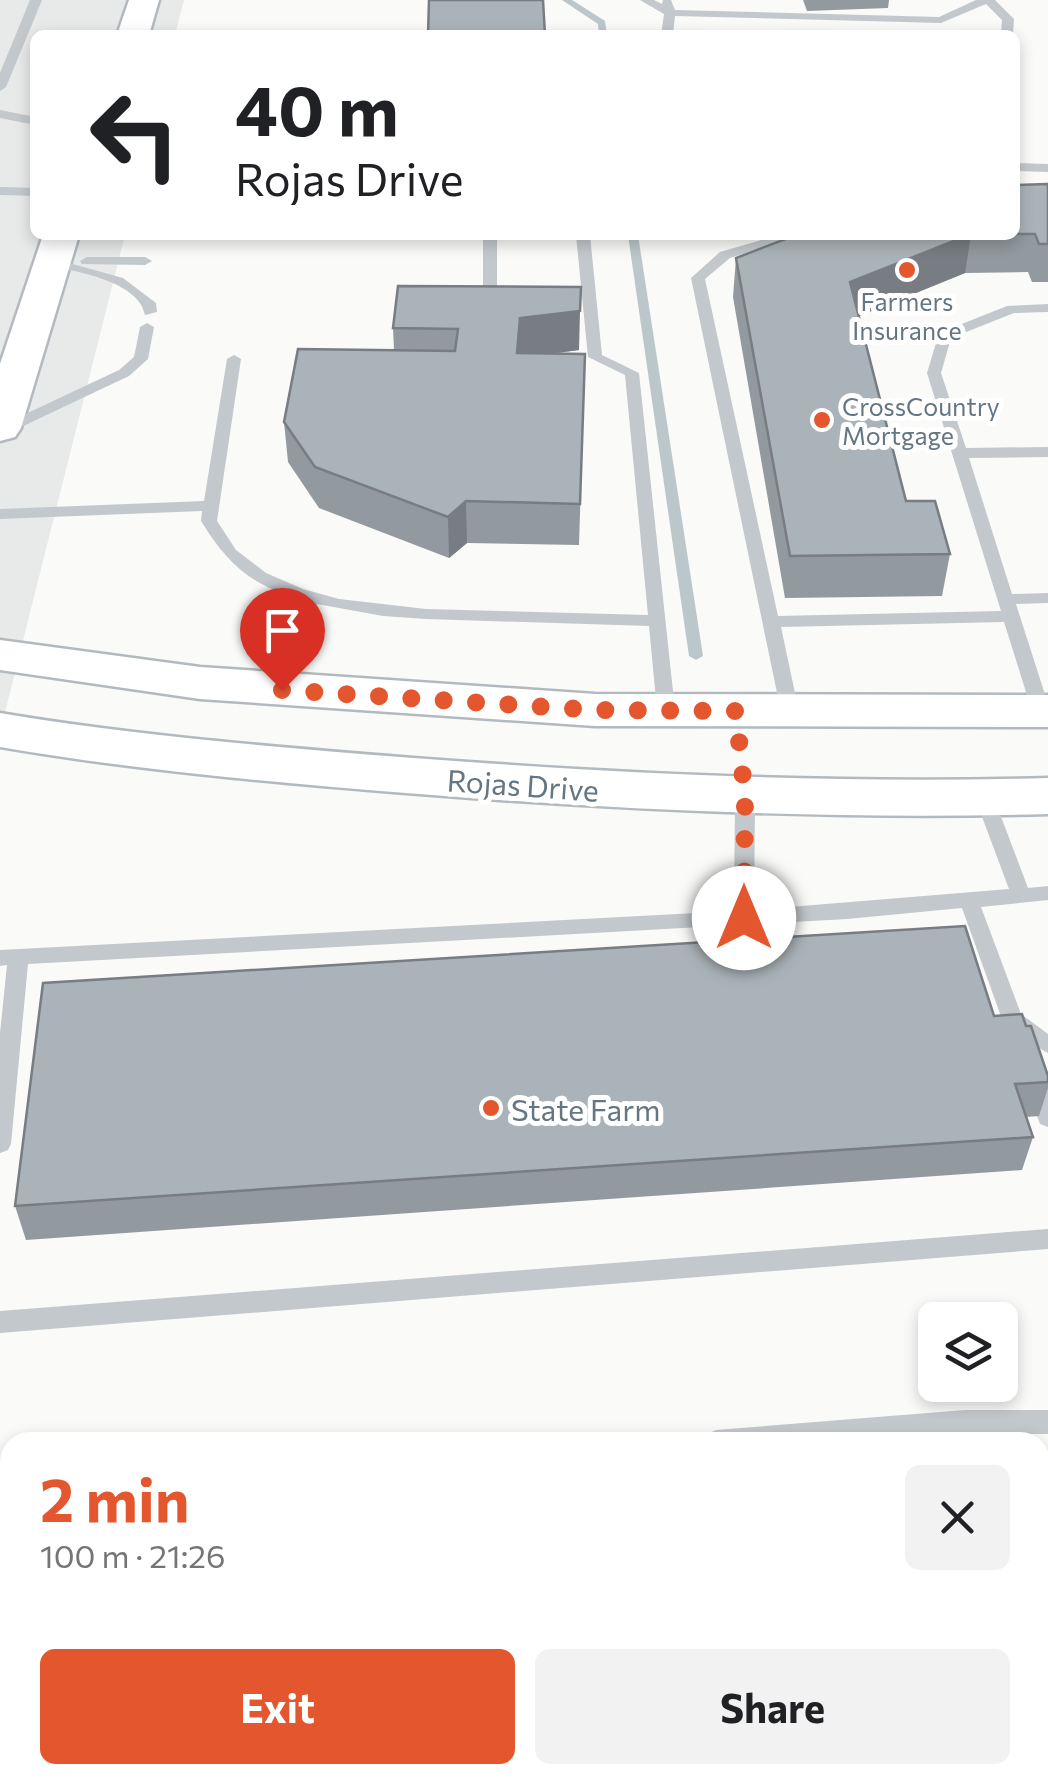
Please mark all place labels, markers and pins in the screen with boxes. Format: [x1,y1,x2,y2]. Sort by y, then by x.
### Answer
marker: Farmers Insurance [896,259,918,281]
place label: Farmers Insurance [852,286,962,345]
place label: CrossCountry Mortgage [842,391,1000,450]
marker: CrossCountry Mortgage [811,409,833,431]
pin [240,588,325,691]
place label: State Farm [511,1090,660,1127]
marker: State Farm [480,1097,502,1119]

